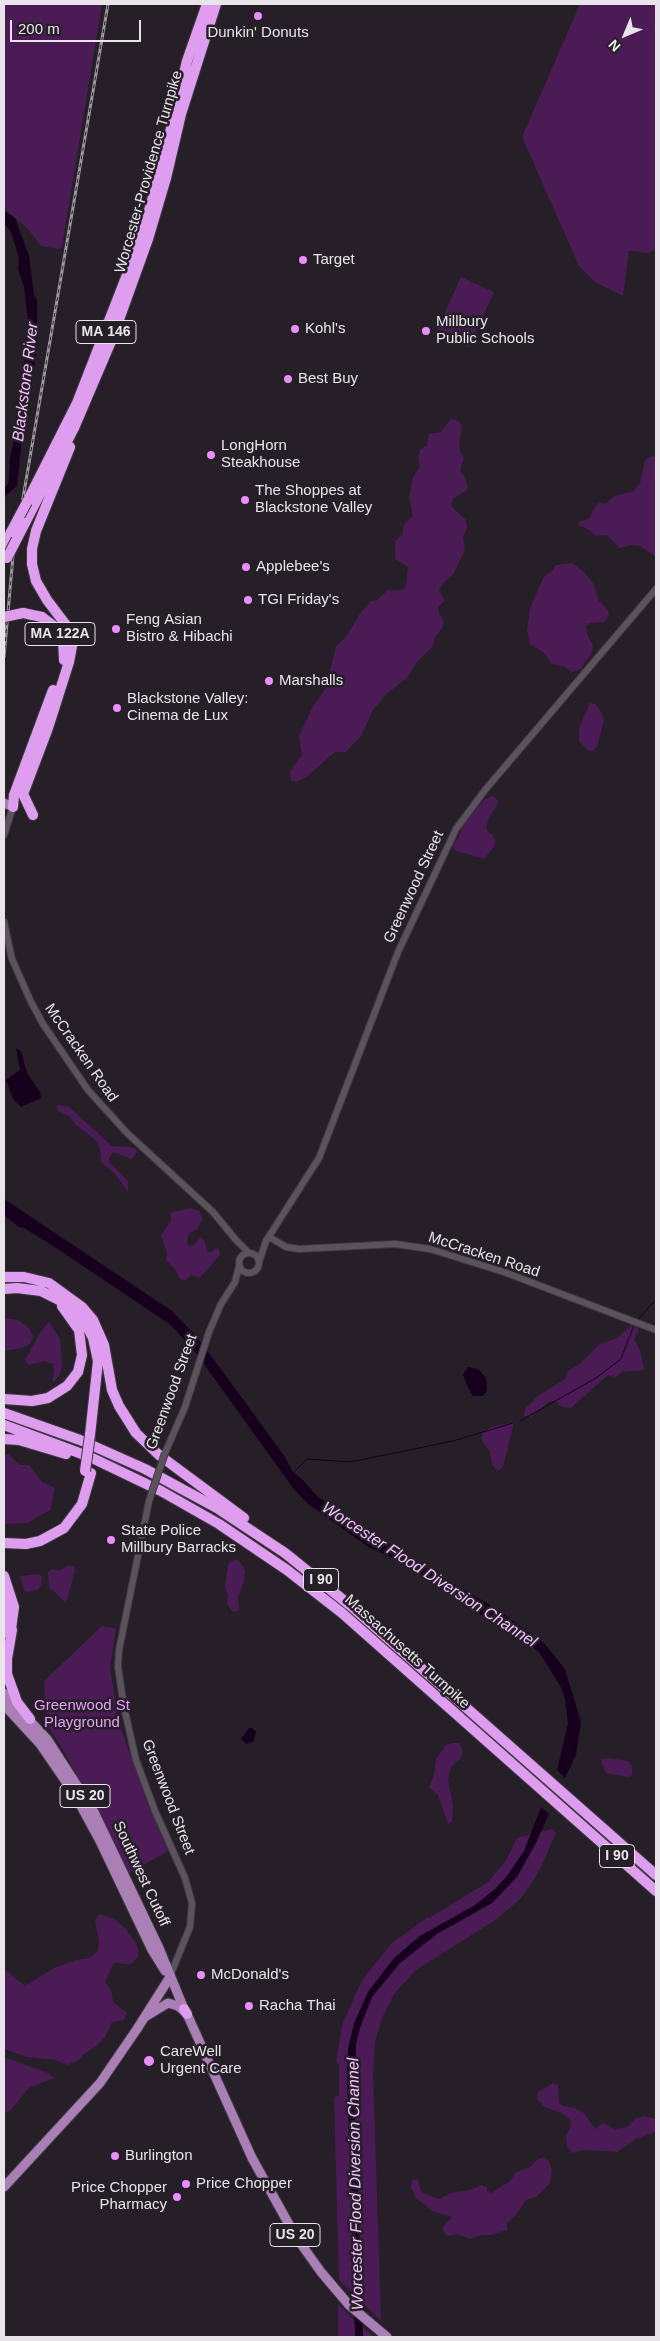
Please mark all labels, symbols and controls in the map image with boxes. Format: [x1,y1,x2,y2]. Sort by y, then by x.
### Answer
scale bar [12,10,144,42]
marker: Dunkin' Donuts [252,10,264,22]
north arrow [600,10,650,60]
text: 200 m [18,20,60,37]
place label: Dunkin' Donuts [207,24,309,42]
text: N [605,36,624,55]
street label: Worcester-Providence Turnpike [111,69,187,275]
place label: Target [313,251,355,269]
marker: Target [297,254,309,266]
place label: Millbury Public Schools [436,313,534,348]
place label: Kohl's [305,320,345,338]
water label: Blackstone River [9,321,43,443]
road number: MA 146 [76,321,136,344]
marker: Kohl's [289,323,301,335]
marker: Millbury Public Schools [420,325,432,337]
place label: Best Buy [298,370,358,388]
marker: Best Buy [282,373,294,385]
place label: LongHorn Steakhouse [221,437,300,472]
marker: LongHorn Steakhouse [205,449,217,461]
place label: The Shoppes at Blackstone Valley [255,482,372,517]
marker: The Shoppes at Blackstone Valley [239,494,251,506]
place label: Applebee's [256,558,330,576]
marker: Applebee's [240,561,252,573]
place label: TGI Friday's [258,591,339,609]
marker: TGI Friday's [242,594,254,606]
place label: Feng Asian Bistro & Hibachi [126,611,233,646]
road number: MA 122A [25,622,95,646]
marker: Feng Asian Bistro & Hibachi [110,623,122,635]
place label: Marshalls [279,672,343,690]
marker: Marshalls [263,675,275,687]
place label: Blackstone Valley: Cinema de Lux [127,690,248,725]
marker: Blackstone Valley: Cinema de Lux [111,702,123,714]
street label: Greenwood Street [380,828,448,946]
street label: McCracken Road [40,1000,122,1106]
street label: McCracken Road [426,1229,542,1281]
street label: Greenwood Street [143,1332,201,1452]
water label: Worcester Flood Diversion Channel [318,1498,540,1652]
place label: State Police Millbury Barracks [121,1522,236,1557]
marker: State Police Millbury Barracks [105,1534,117,1546]
road number: I 90 [304,1568,338,1592]
street label: Massachusetts Turnpike [341,1591,473,1713]
park label: Greenwood St Playground [34,1697,130,1732]
street label: Greenwood Street [138,1737,198,1857]
road number: US 20 [60,1784,110,1808]
street label: Southwest Cutoff [109,1819,173,1929]
road number: I 90 [600,1844,634,1868]
place label: McDonald's [211,1966,289,1984]
marker: McDonald's [195,1969,207,1981]
place label: Racha Thai [259,1997,336,2015]
marker: Racha Thai [243,2000,255,2012]
place label: CareWell Urgent Care [160,2043,242,2078]
marker: CareWell Urgent Care [142,2054,156,2068]
water label: Worcester Flood Diversion Channel [344,2058,368,2310]
place label: Burlington [125,2147,193,2165]
marker: Burlington [109,2150,121,2162]
place label: Price Chopper [196,2175,292,2193]
marker: Price Chopper [180,2178,192,2190]
place label: Price Chopper Pharmacy [71,2179,167,2214]
marker: Price Chopper Pharmacy [171,2191,183,2203]
road number: US 20 [270,2224,320,2246]

